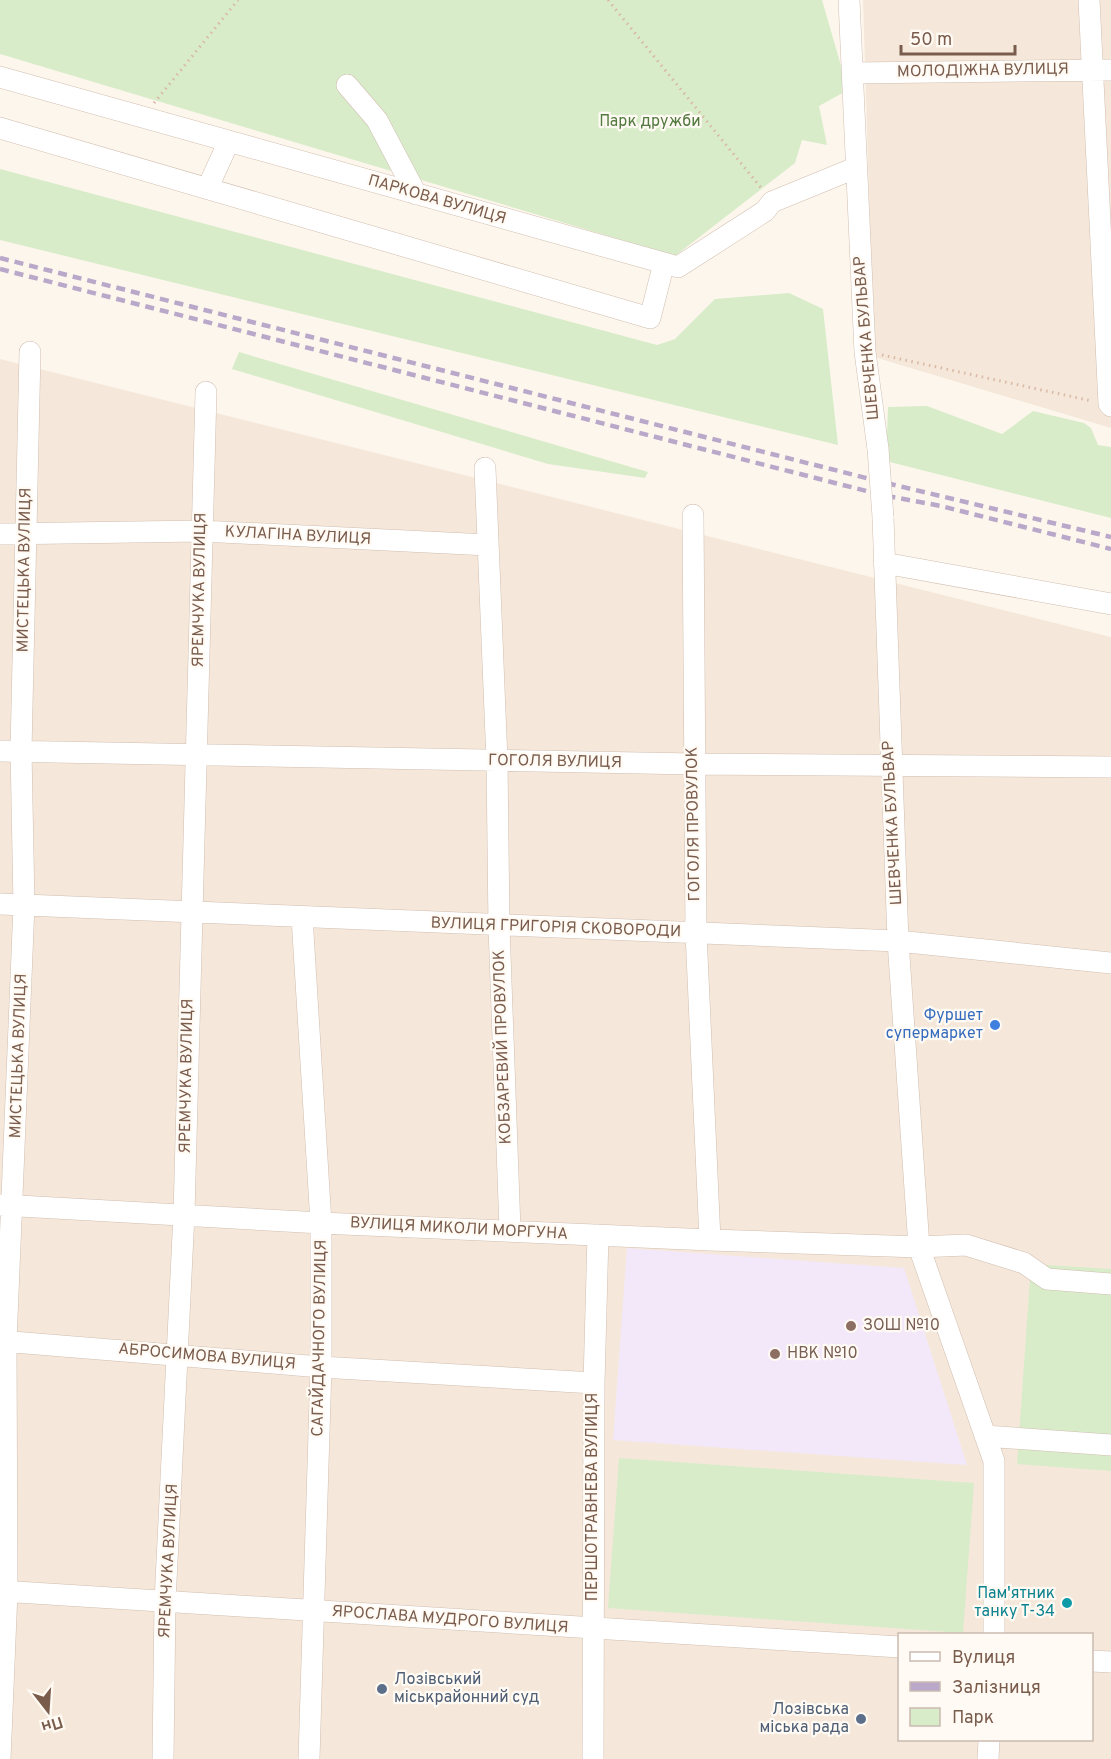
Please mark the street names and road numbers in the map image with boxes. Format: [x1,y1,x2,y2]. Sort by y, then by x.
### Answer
street label: МОЛОДІЖНА ВУЛИЦЯ [897,60,1069,82]
street label: ПАРКОВА ВУЛИЦЯ [366,171,508,229]
street label: ШЕВЧЕНКА БУЛЬВАР [850,255,884,421]
street label: МИСТЕЦЬКА ВУЛИЦЯ [14,487,36,653]
street label: ЯРЕМЧУКА ВУЛИЦЯ [189,512,211,668]
street label: КУЛАГІНА ВУЛИЦЯ [224,522,372,550]
street label: ШЕВЧЕНКА БУЛЬВАР [879,740,907,906]
street label: ГОГОЛЯ ПРОВУЛОК [683,747,705,901]
street label: ГОГОЛЯ ВУЛИЦЯ [488,751,622,773]
street label: ВУЛИЦЯ ГРИГОРІЯ СКОВОРОДИ [430,914,682,942]
street label: КОБЗАРЕВИЙ ПРОВУЛОК [488,949,516,1145]
street label: МИСТЕЦЬКА ВУЛИЦЯ [6,973,32,1139]
street label: ЯРЕМЧУКА ВУЛИЦЯ [176,998,198,1154]
street label: ВУЛИЦЯ МИКОЛИ МОРГУНА [349,1213,569,1245]
street label: САГАЙДАЧНОГО ВУЛИЦЯ [306,1239,332,1437]
street label: АБРОСИМОВА ВУЛИЦЯ [117,1339,297,1375]
street label: ПЕРШОТРАВНЕВА ВУЛИЦЯ [583,1393,603,1601]
street label: ЯРЕМЧУКА ВУЛИЦЯ [155,1483,183,1639]
street label: ЯРОСЛАВА МУДРОГО ВУЛИЦЯ [331,1602,569,1638]

